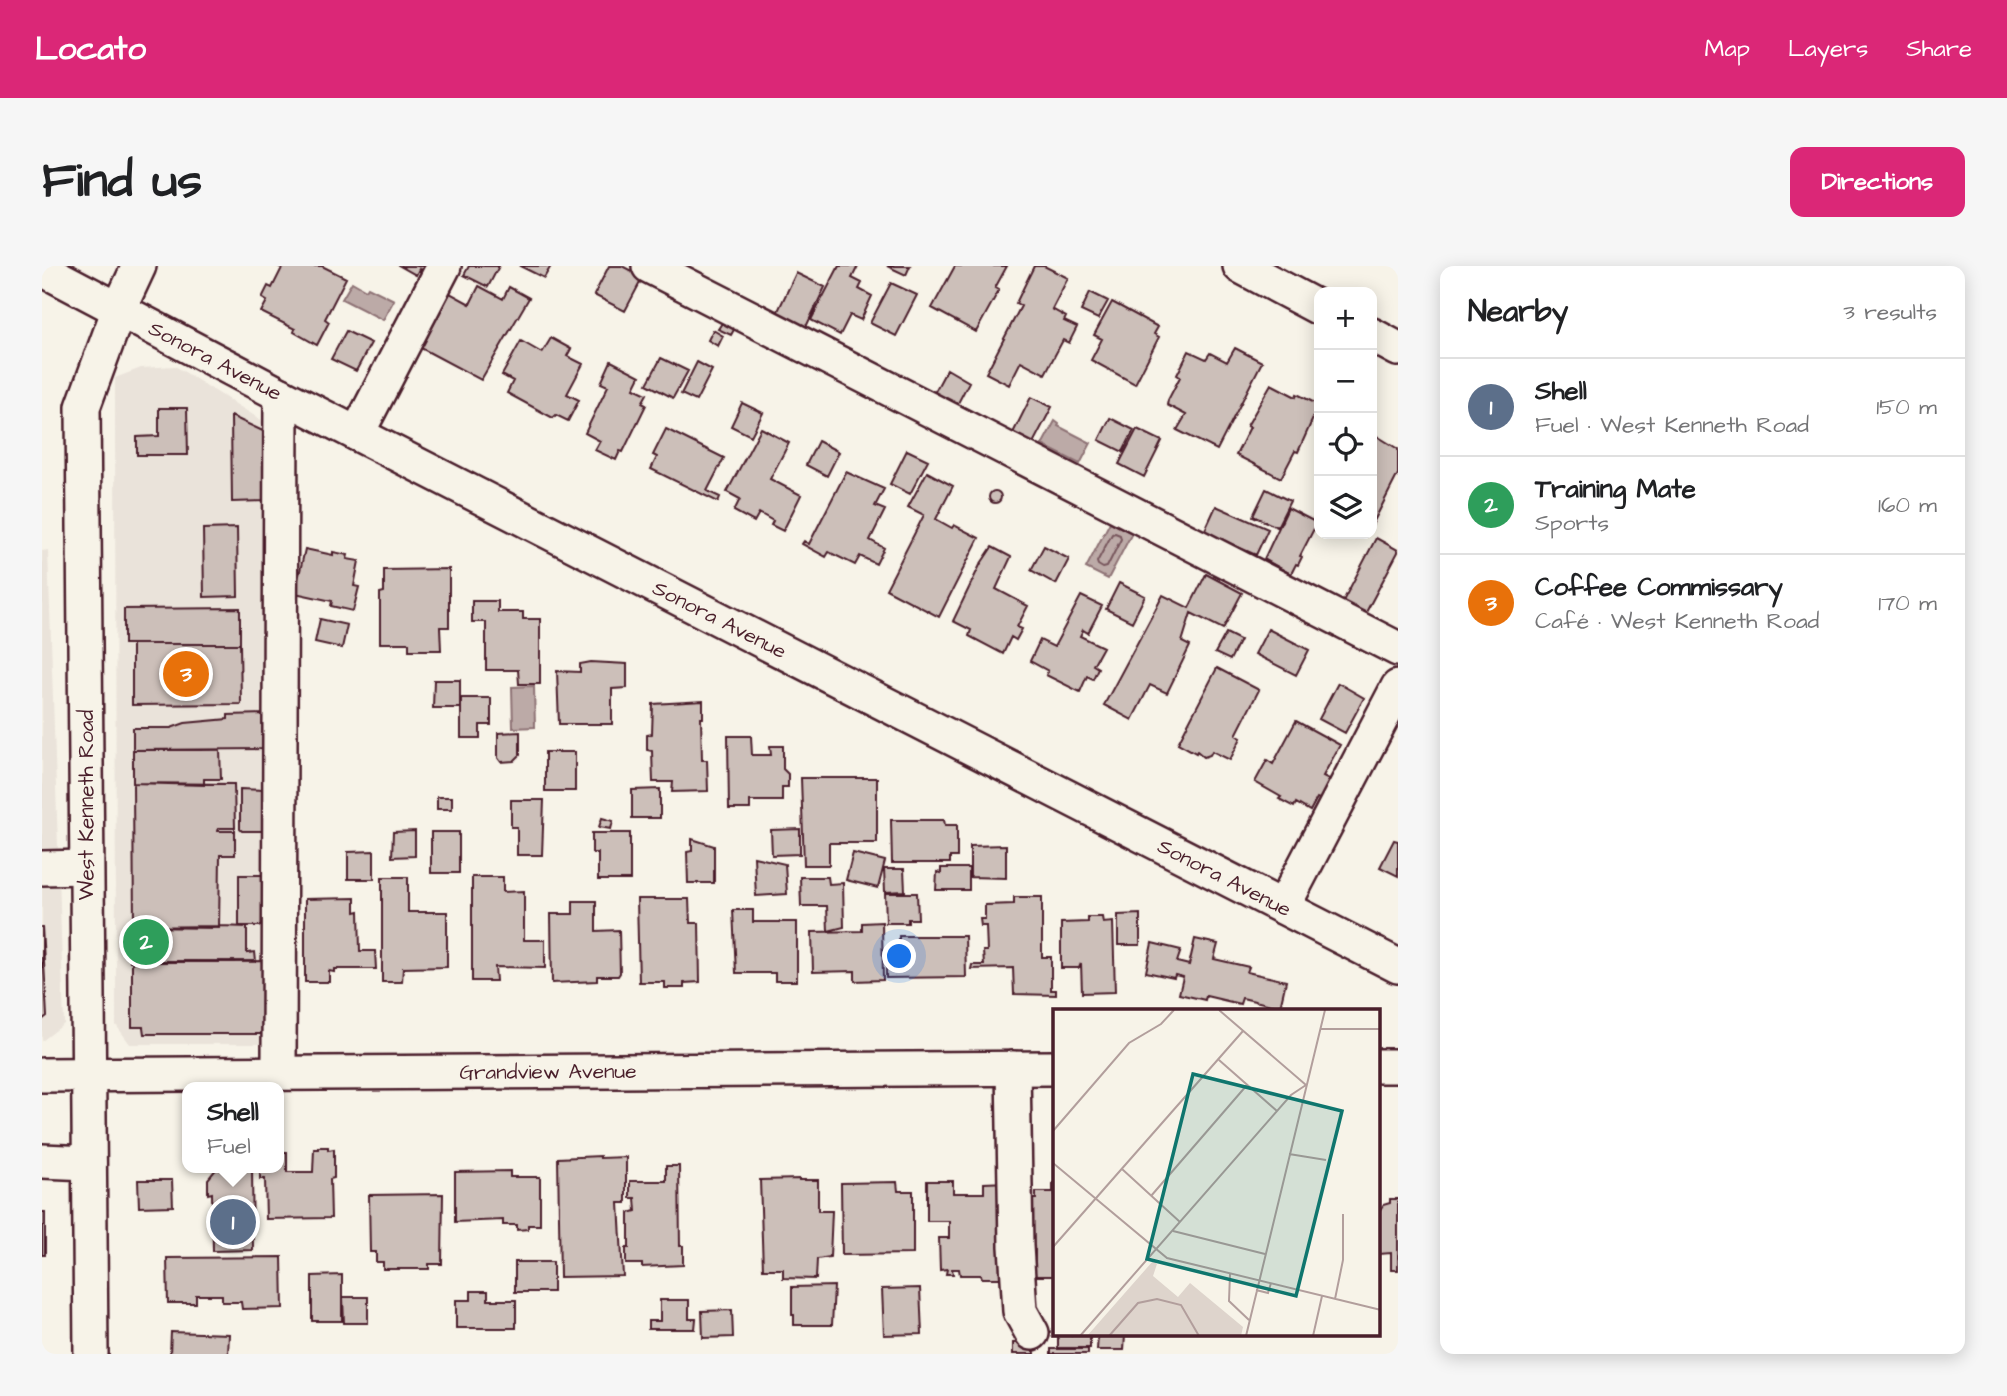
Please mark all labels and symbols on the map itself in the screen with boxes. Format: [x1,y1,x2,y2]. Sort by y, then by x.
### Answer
street label: Sonora Avenue [144,313,287,407]
street label: Sonora Avenue [648,573,792,666]
pin: 3 [163,648,209,700]
street label: West Kenneth Road [72,710,101,900]
street label: Sonora Avenue [1153,831,1297,924]
pin: 2 [123,916,169,968]
your location [882,939,916,973]
inset map [1053,1009,1380,1336]
street label: Grandview Avenue [459,1056,637,1087]
pin: 1 [210,1196,256,1248]

